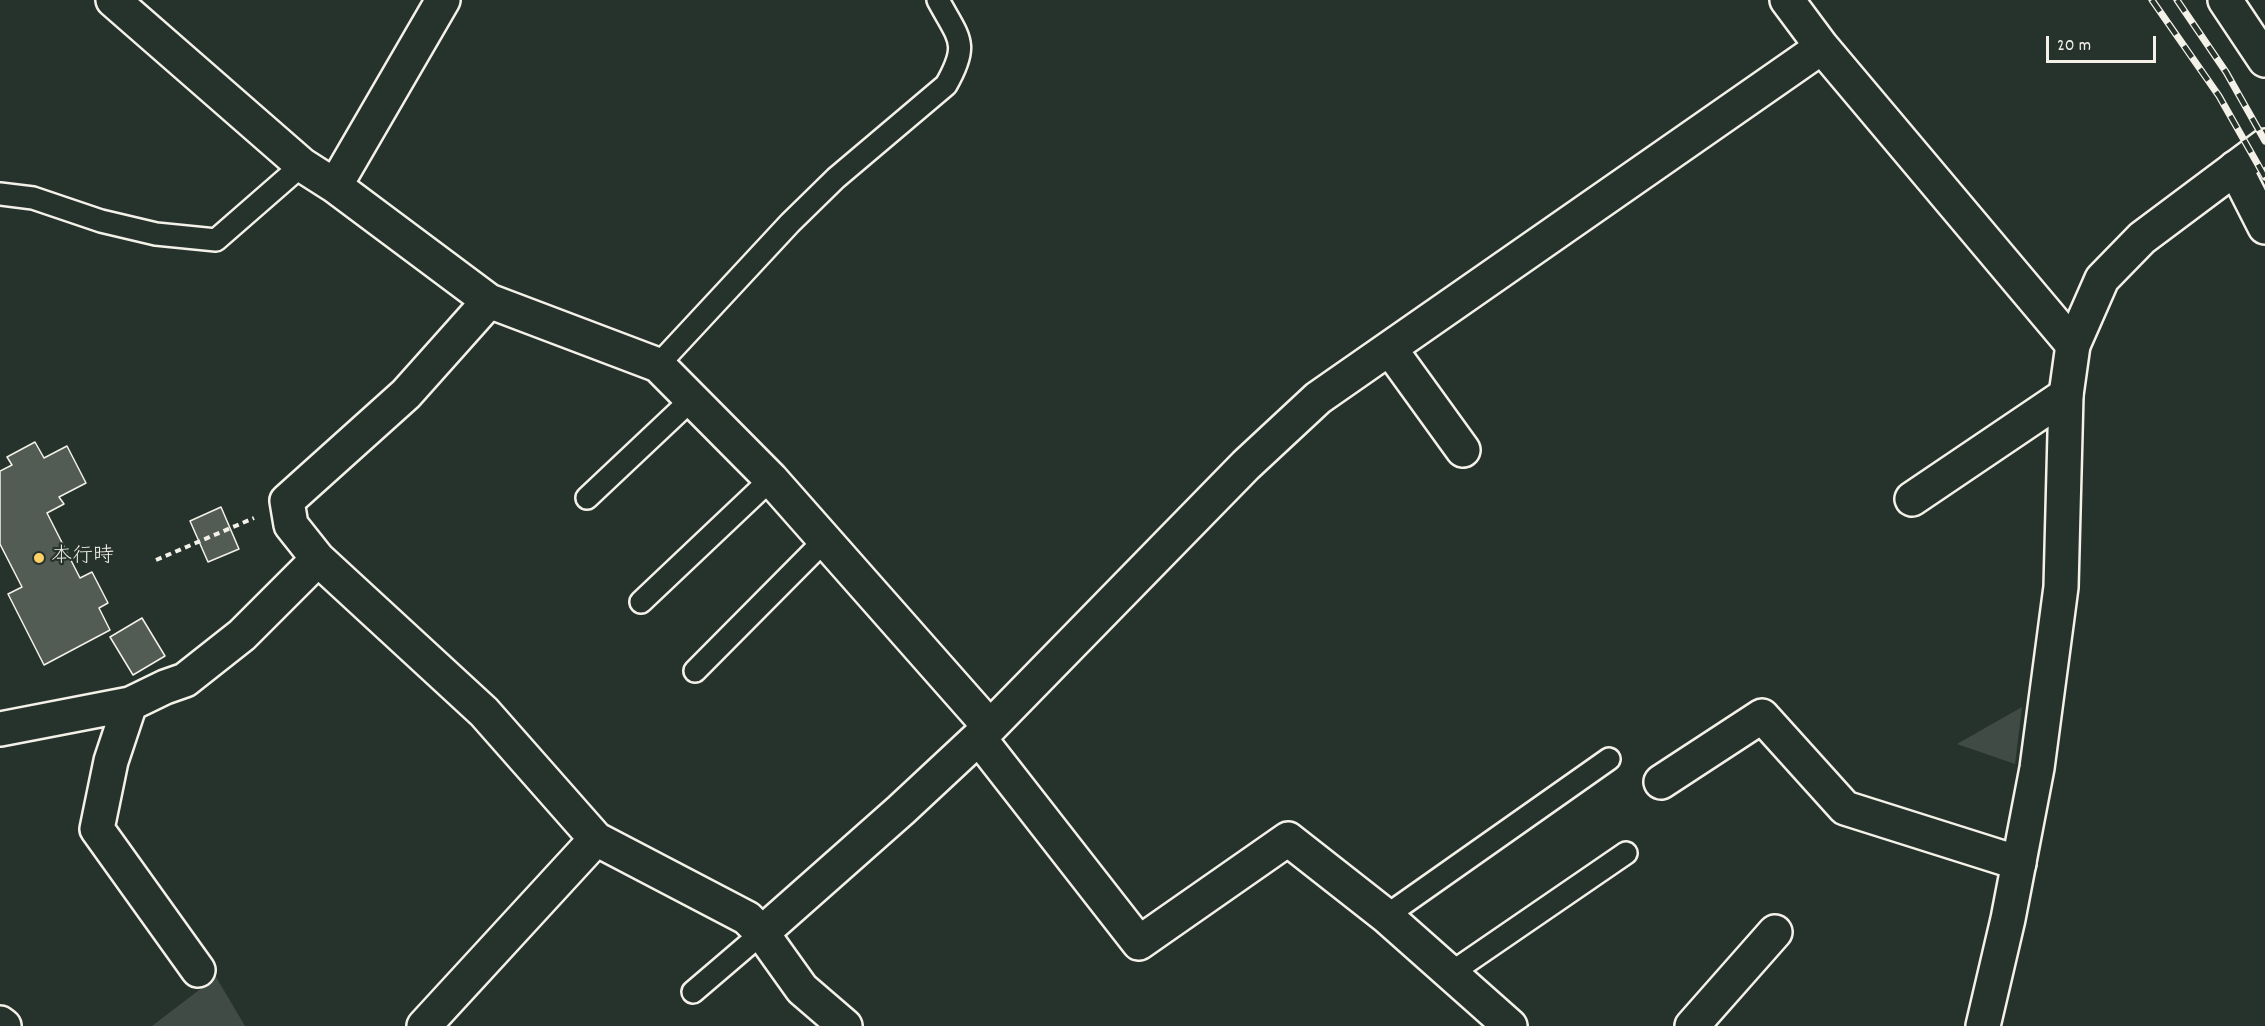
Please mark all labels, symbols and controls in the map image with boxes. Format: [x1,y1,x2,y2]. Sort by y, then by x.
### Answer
scale bar [2049,24,2158,62]
text: 20 m [2057,34,2091,59]
place label: 本行時 [51,545,114,571]
marker: 本行時 [32,551,46,565]

